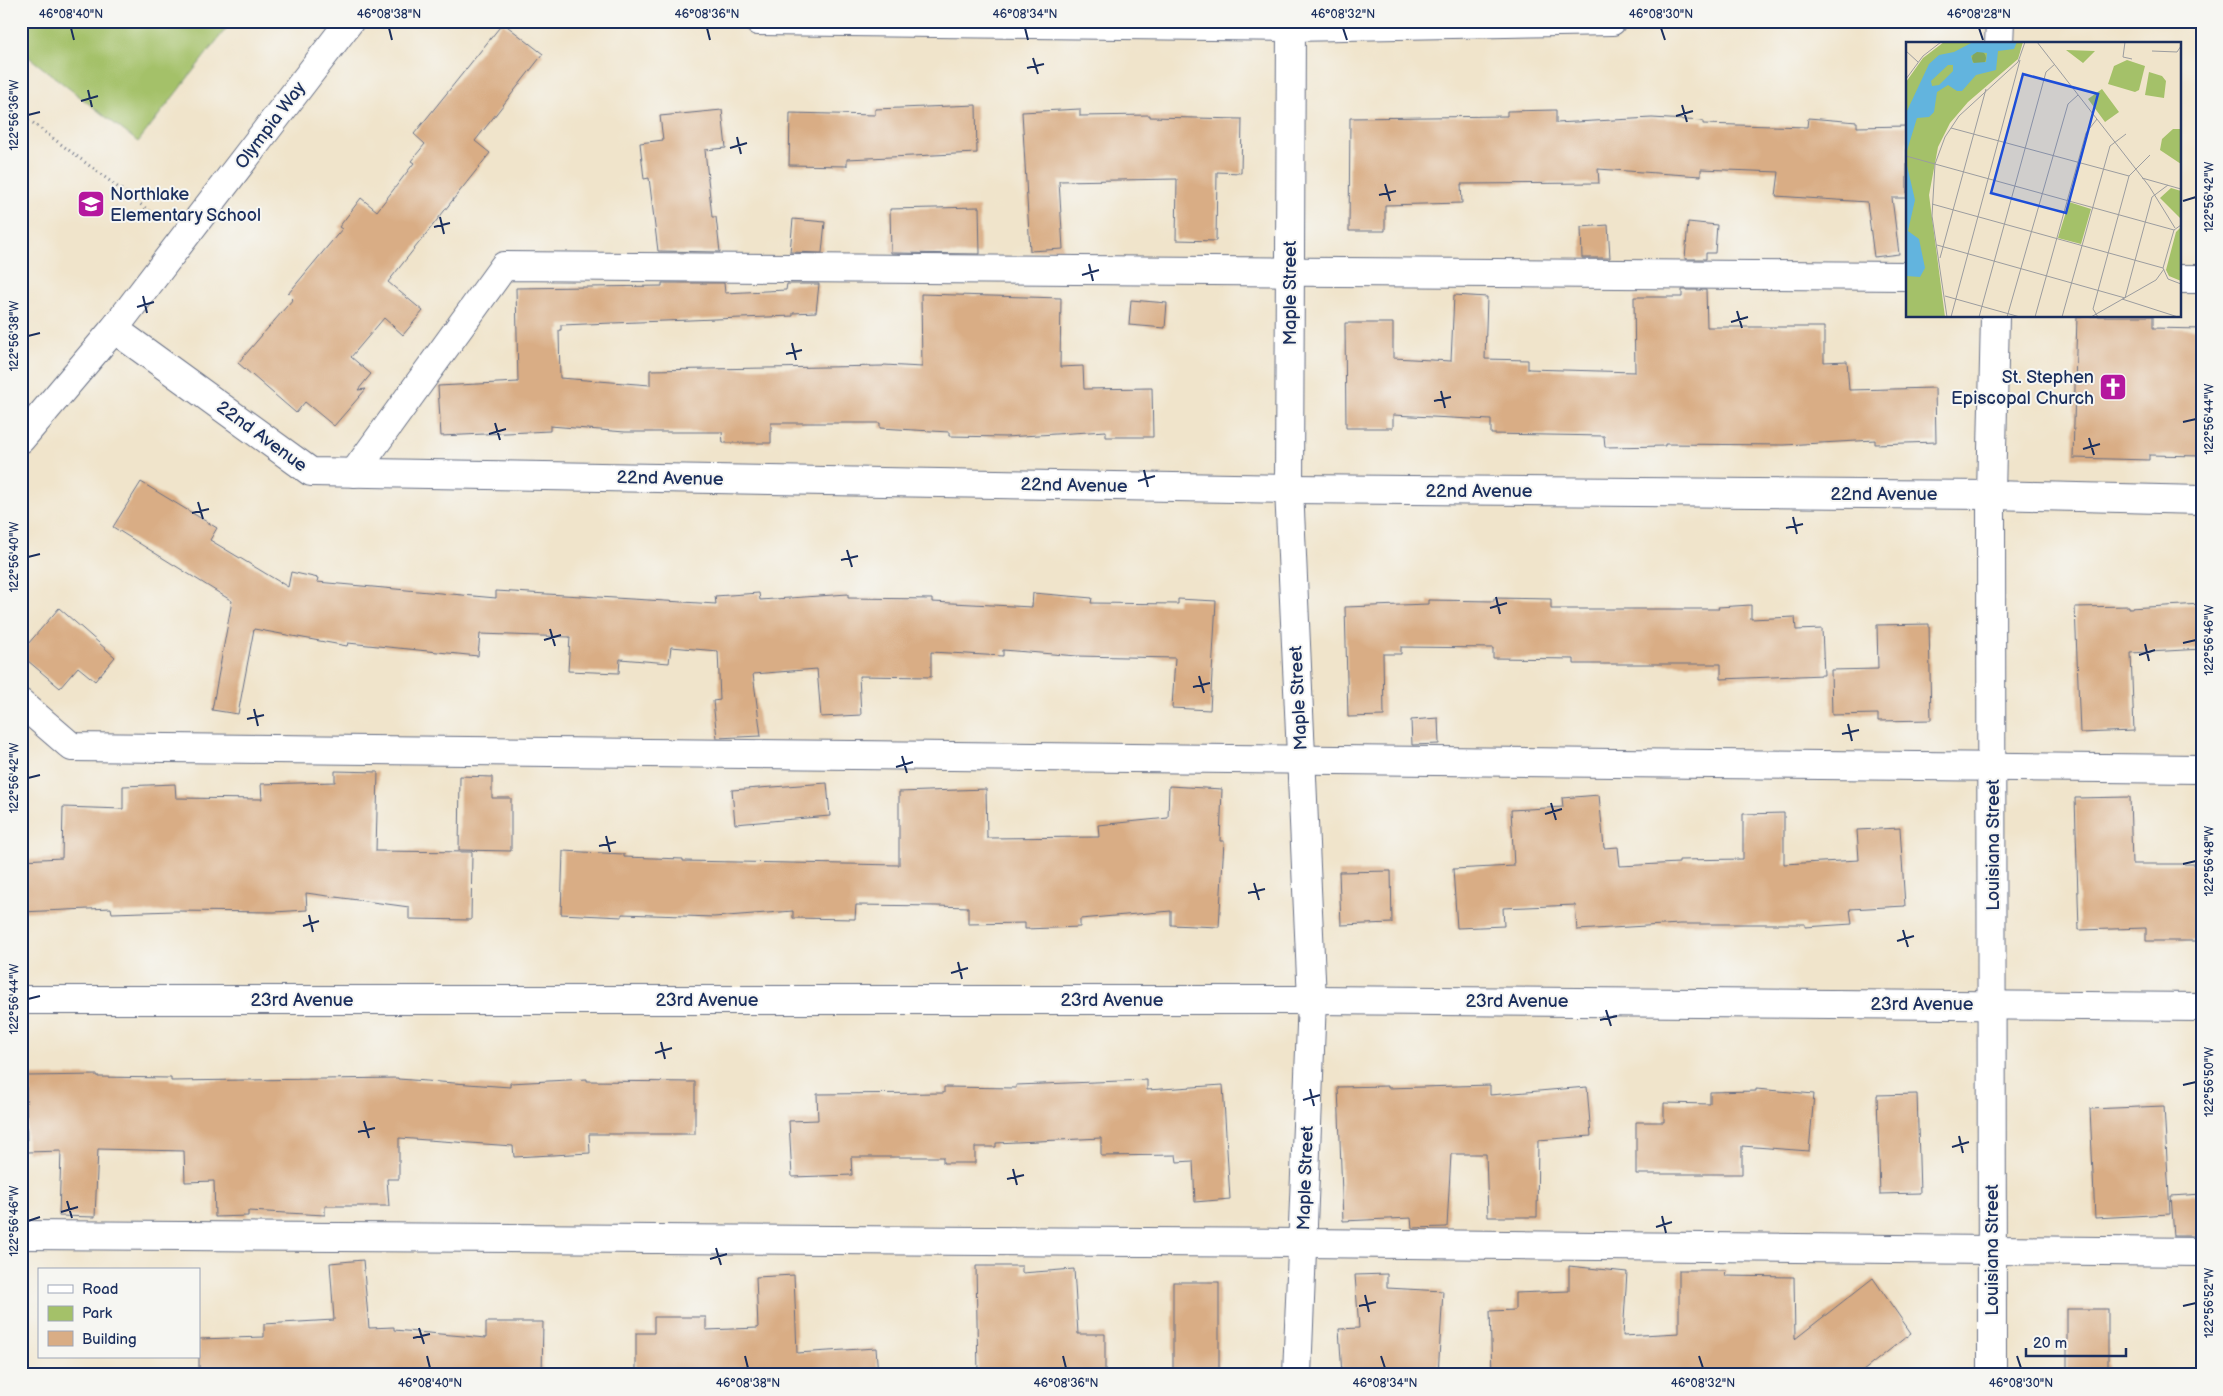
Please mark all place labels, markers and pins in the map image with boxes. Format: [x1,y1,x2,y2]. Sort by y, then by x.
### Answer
place label: Northlake Elementary School [110,184,261,226]
school or university icon: Northlake Elementary School [76,189,106,219]
place label: St. Stephen Episcopal Church [1951,367,2094,409]
church icon: St. Stephen Episcopal Church [2098,372,2128,402]

